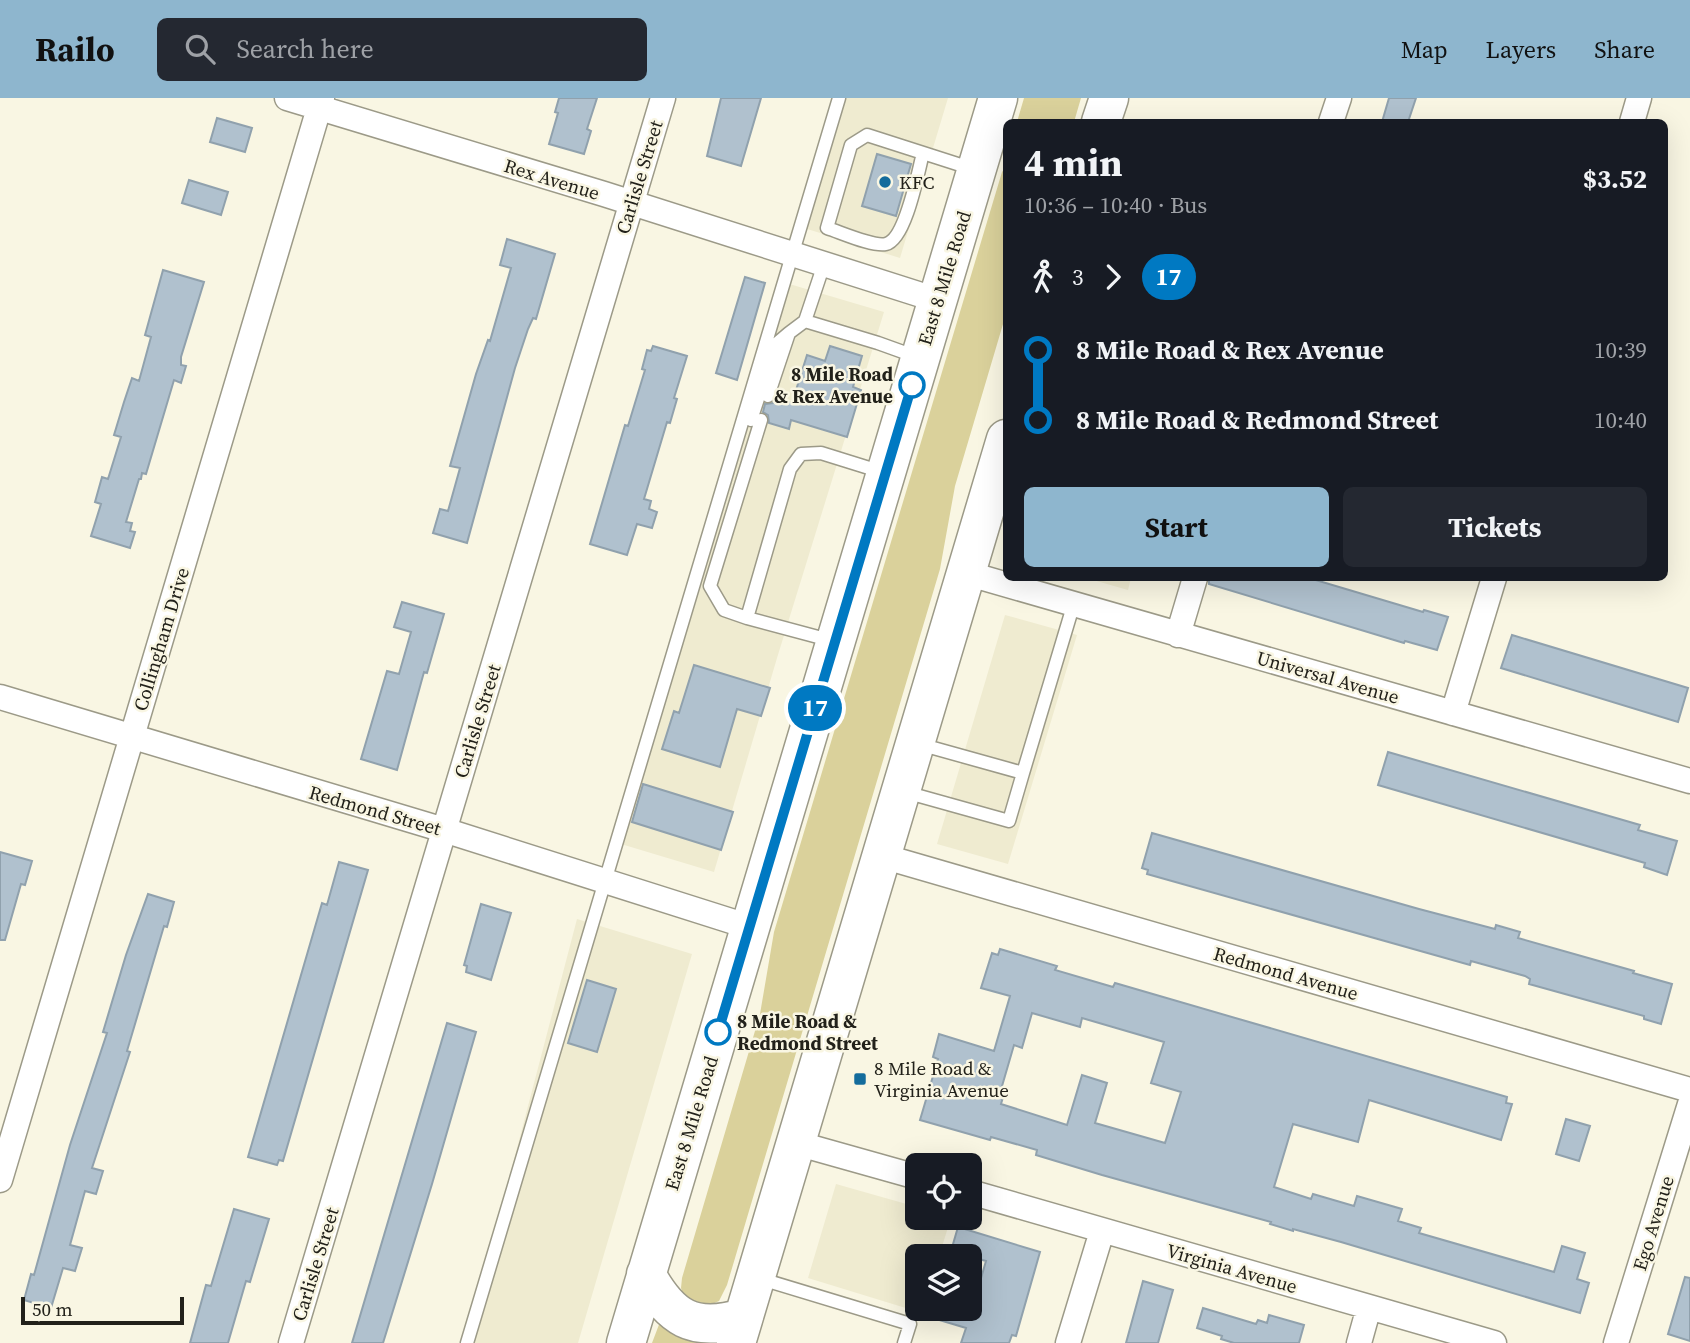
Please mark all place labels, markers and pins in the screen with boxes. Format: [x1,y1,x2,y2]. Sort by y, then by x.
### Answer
place label: KFC [899,169,934,195]
marker: KFC [877,174,893,190]
place label: 8 Mile Road & Rex Avenue [774,361,893,409]
marker: 8 Mile Road & Rex Avenue [899,372,925,398]
place label: 8 Mile Road & Redmond Street [737,1008,878,1056]
marker: 8 Mile Road & Redmond Street [705,1019,731,1045]
place label: 8 Mile Road & Virginia Avenue [874,1055,1009,1103]
marker: 8 Mile Road & Virginia Avenue [852,1071,868,1087]

